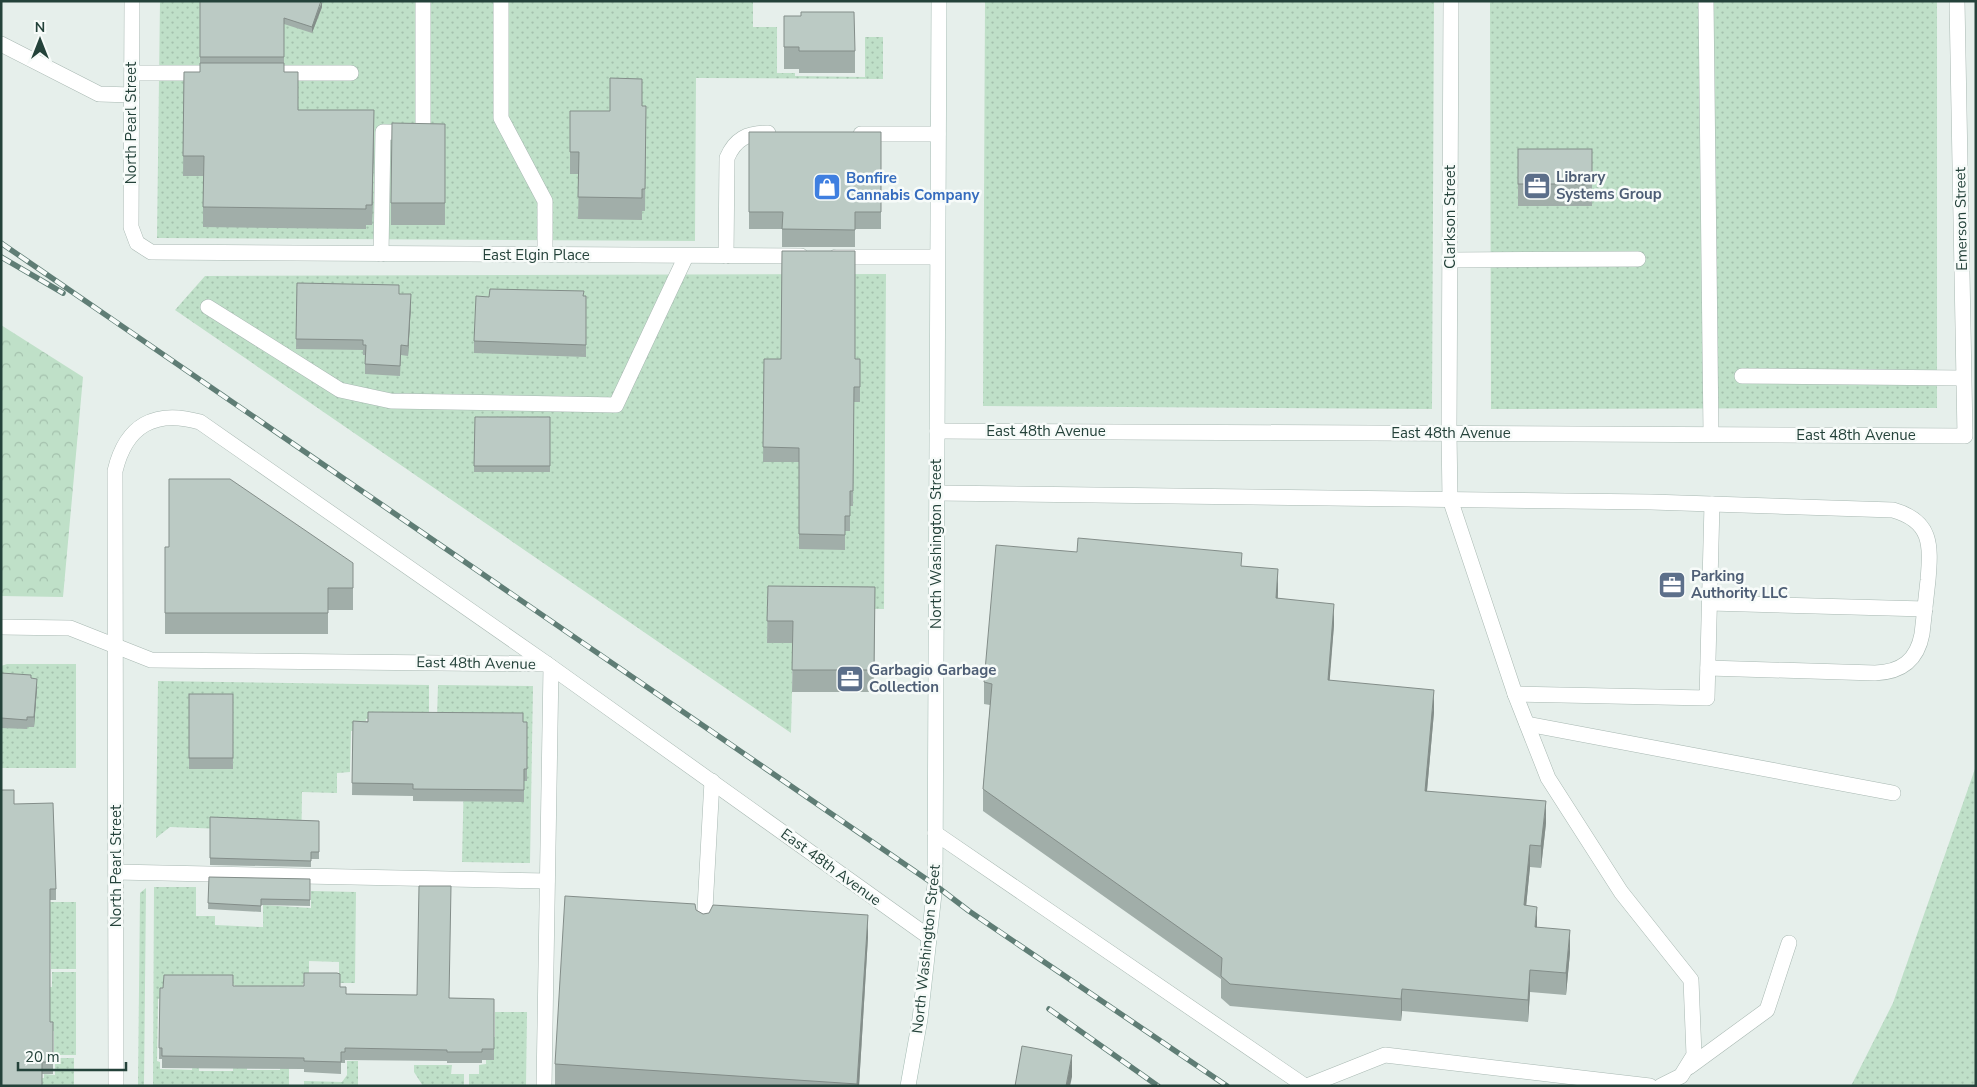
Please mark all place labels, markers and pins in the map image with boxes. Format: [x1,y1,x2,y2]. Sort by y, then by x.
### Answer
place label: Library Systems Group [1556,167,1662,204]
place label: Bonfire Cannabis Company [846,168,979,205]
office icon: Library Systems Group [1522,171,1552,201]
shop icon: Bonfire Cannabis Company [812,172,842,202]
place label: Parking Authority LLC [1691,566,1788,603]
office icon: Parking Authority LLC [1657,570,1687,600]
place label: Garbagio Garbage Collection [869,660,996,697]
office icon: Garbagio Garbage Collection [835,664,865,694]

